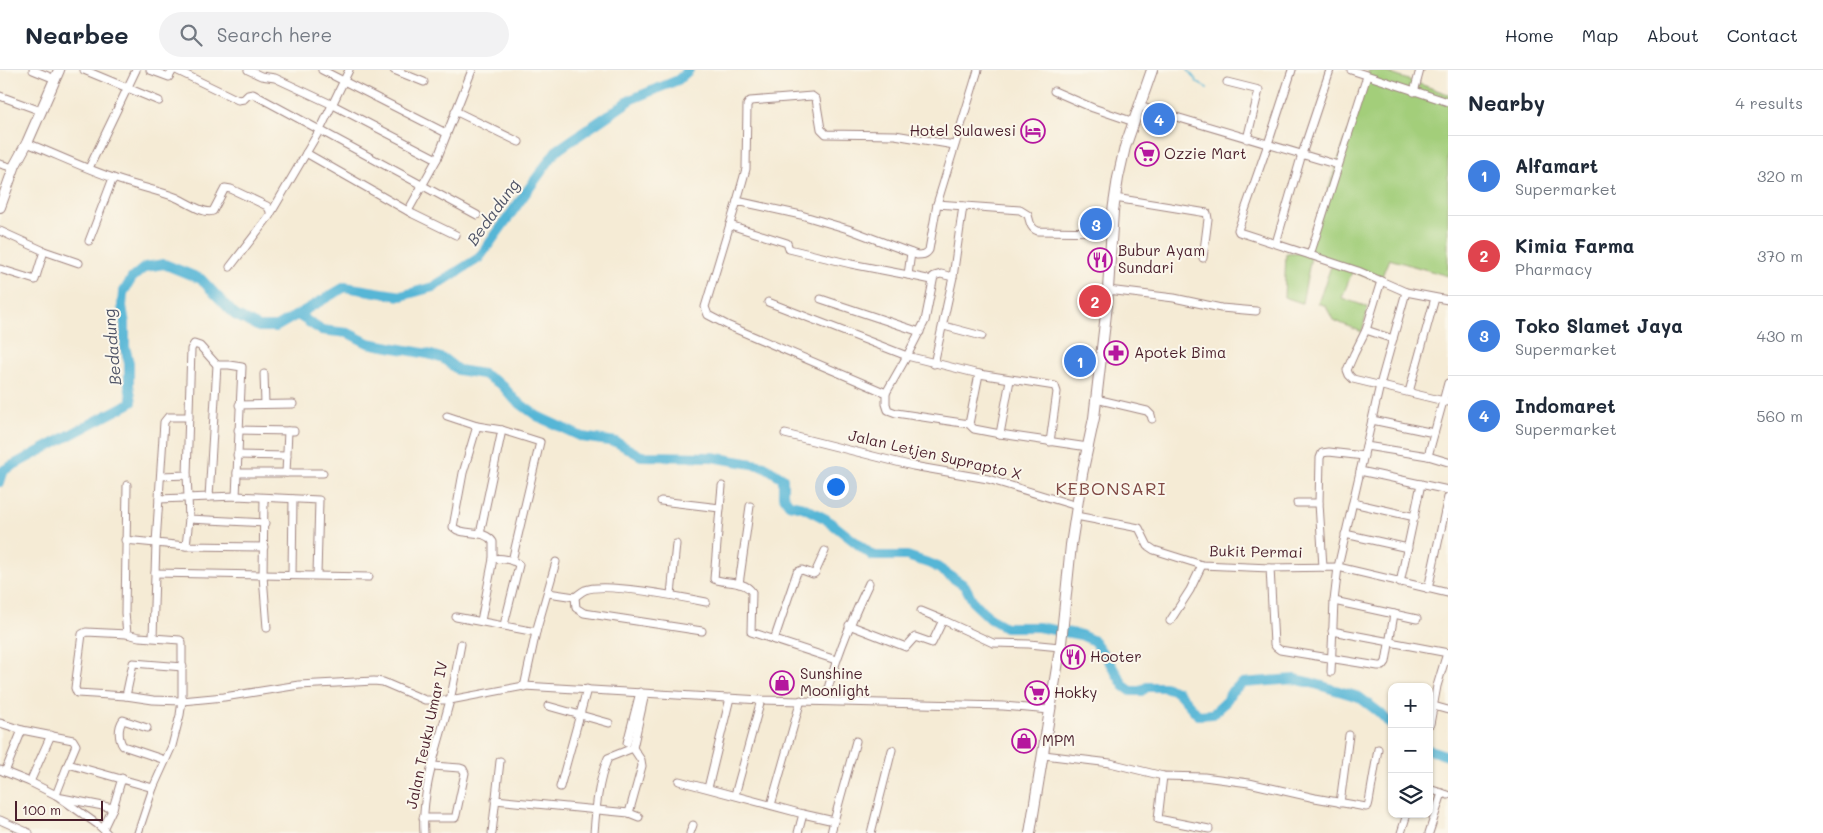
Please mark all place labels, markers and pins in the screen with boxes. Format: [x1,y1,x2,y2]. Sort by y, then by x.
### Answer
pin: 4 [1143,100,1175,138]
hotel icon: Hotel Sulawesi [1020,118,1046,144]
place label: Hotel Sulawesi [909,120,1016,140]
supermarket icon: Ozzie Mart [1134,141,1160,167]
place label: Ozzie Mart [1164,143,1247,163]
pin: 3 [1080,205,1112,243]
place label: Bubur Ayam Sundari [1118,240,1205,277]
restaurant icon: Bubur Ayam Sundari [1087,247,1113,273]
pin: 2 [1079,282,1111,320]
pharmacy icon: Apotek Bima [1103,340,1129,366]
pin: 1 [1064,342,1096,380]
place label: Apotek Bima [1134,342,1226,362]
restaurant icon: Hooter [1060,644,1086,670]
place label: Hooter [1090,646,1142,666]
place label: Sunshine Moonlight [800,663,870,700]
shop icon: Sunshine Moonlight [769,670,795,696]
supermarket icon: Hokky [1024,680,1050,706]
place label: Hokky [1054,682,1098,702]
shop icon: MPM [1011,728,1037,754]
place label: MPM [1042,730,1075,750]

